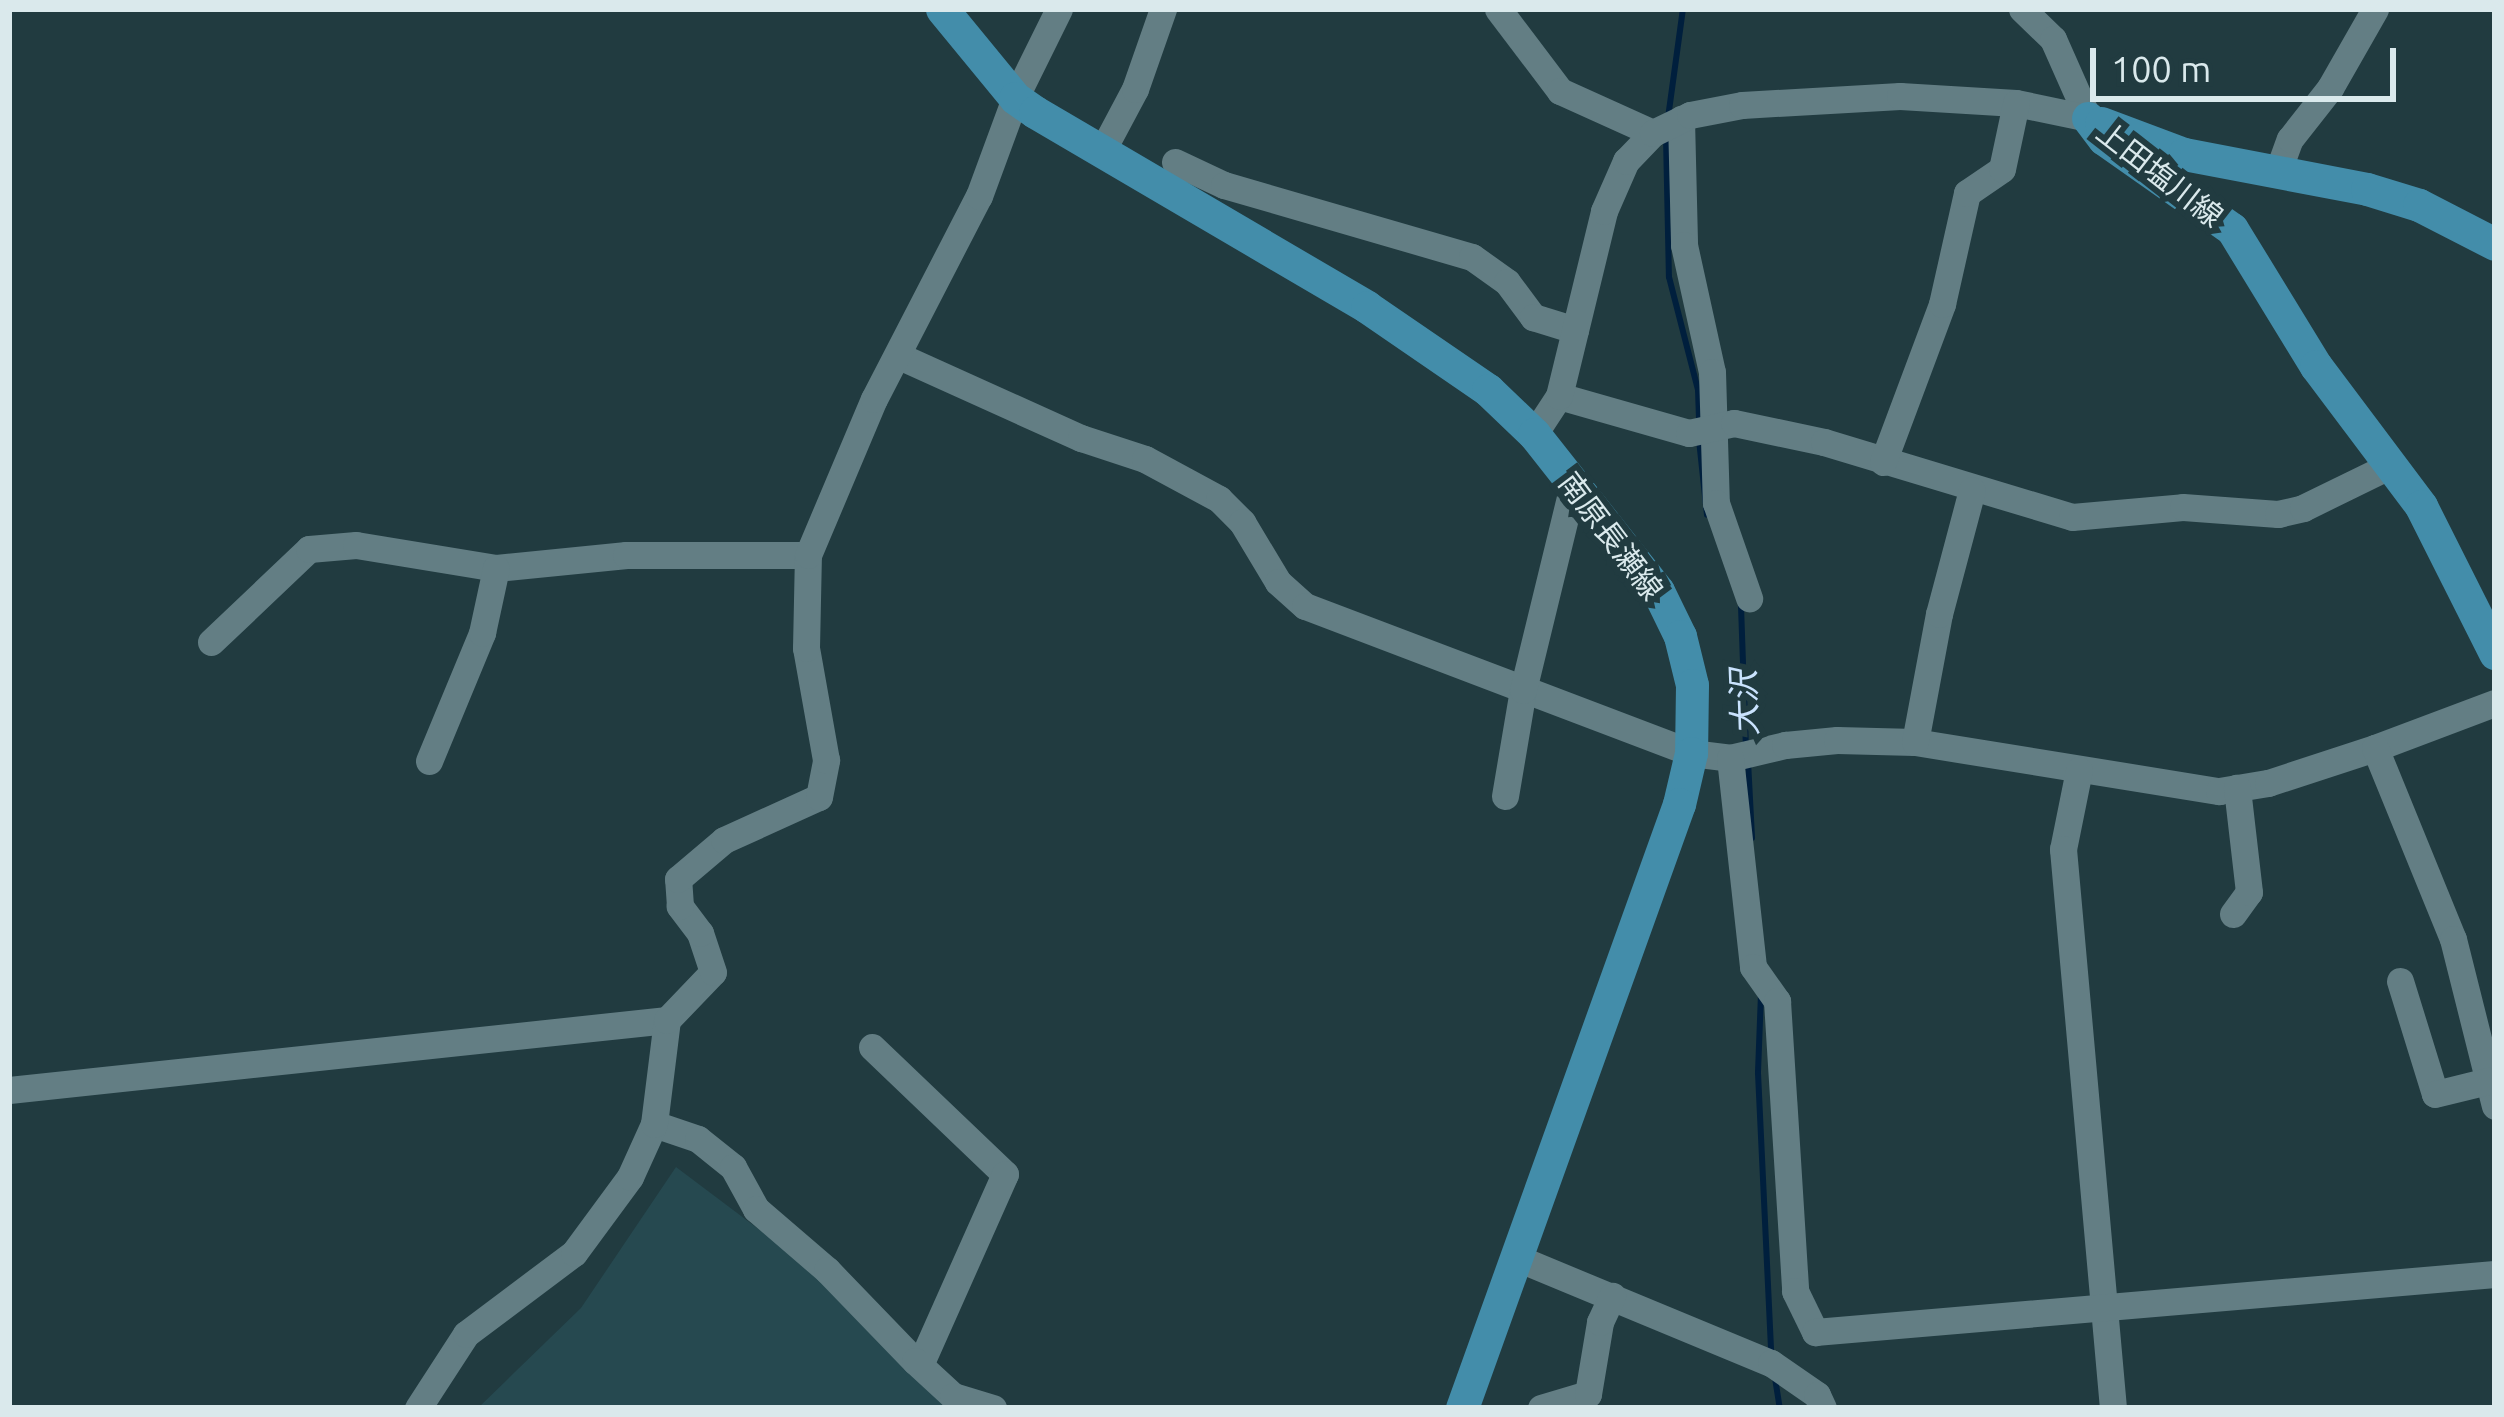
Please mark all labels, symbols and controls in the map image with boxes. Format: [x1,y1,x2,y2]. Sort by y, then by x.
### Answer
scale bar [2096,24,2402,98]
text: 100 m [2111,48,2211,89]
street label: 上田塩川線 [2090,114,2230,234]
street label: 南原長瀬線 [1551,465,1671,607]
water label: 大沢 [1723,669,1765,737]

